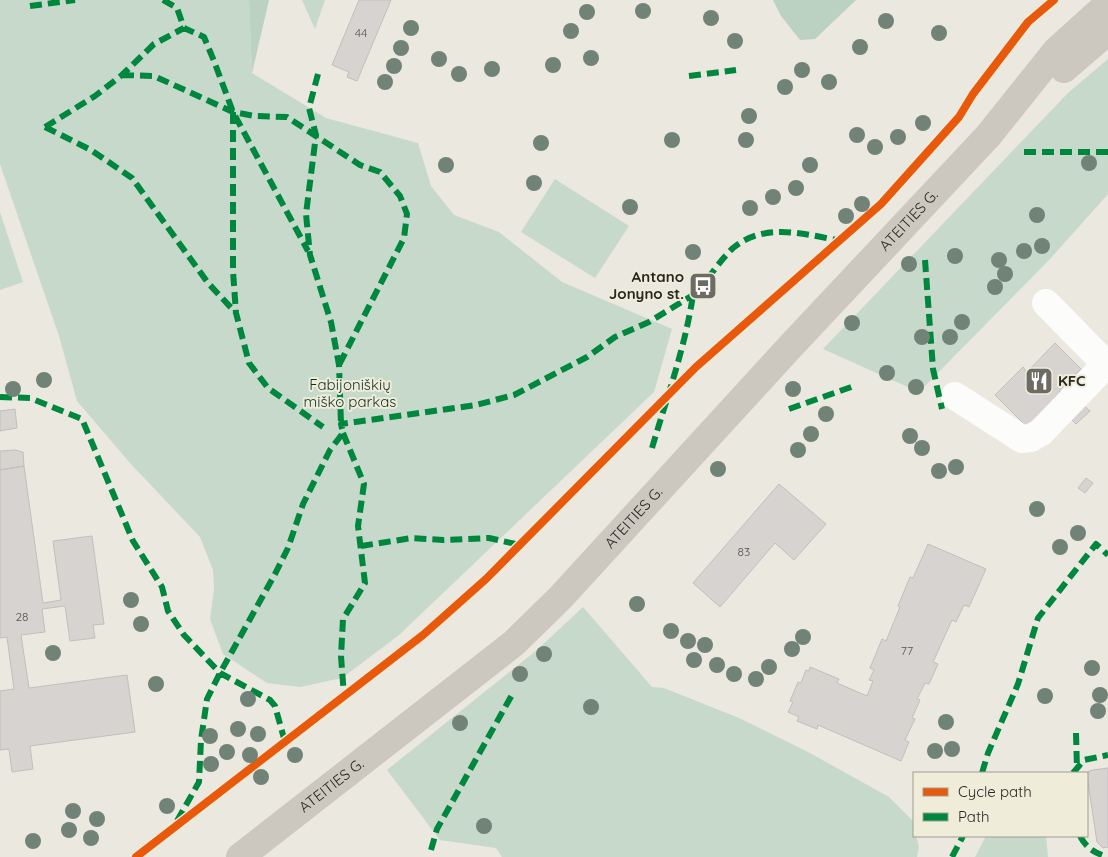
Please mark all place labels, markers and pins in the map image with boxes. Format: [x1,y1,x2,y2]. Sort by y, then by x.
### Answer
place label: Antano Jonyno st. [609,267,684,303]
bus stop icon: Antano Jonyno st. [688,271,718,301]
restaurant icon: KFC [1024,366,1054,396]
place label: KFC [1058,371,1086,390]

